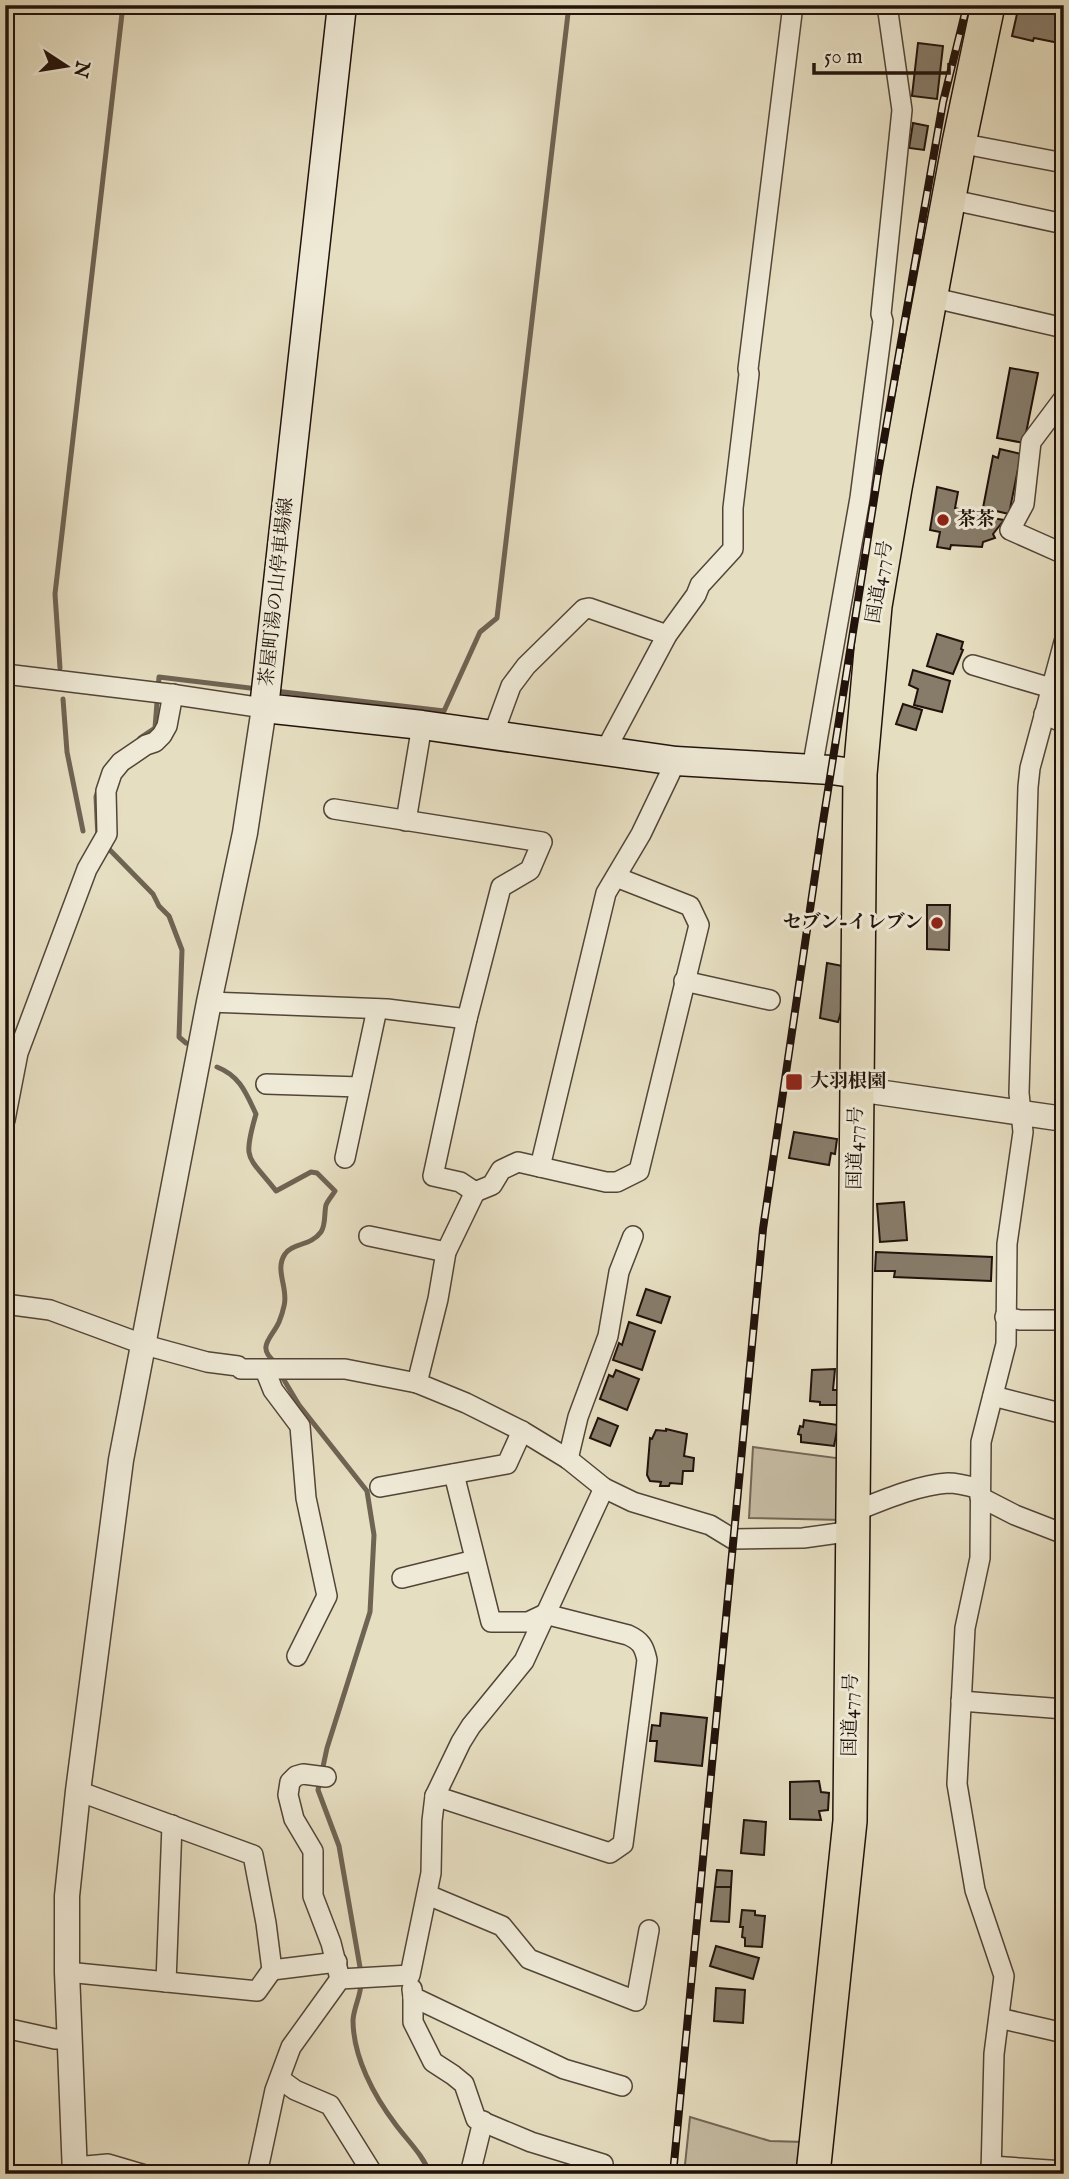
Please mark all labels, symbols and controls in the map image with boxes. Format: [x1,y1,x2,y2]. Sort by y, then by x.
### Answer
north arrow [32,32,102,102]
scale bar [814,32,948,76]
text: 50 m [824,44,863,71]
text: N [67,58,94,80]
street label: 茶屋町湯の山停車場線 [255,496,299,688]
place label: 茶茶 [957,508,995,532]
marker: 茶茶 [935,512,951,528]
street label: 国道477号 [862,539,898,625]
place label: セブン-イレブン [783,911,923,935]
marker: セブン-イレブン [929,915,945,931]
place label: 大羽根園 [810,1070,886,1094]
marker: 大羽根園 [784,1072,804,1092]
street label: 国道477号 [843,1106,869,1190]
street label: 国道477号 [838,1673,864,1757]

